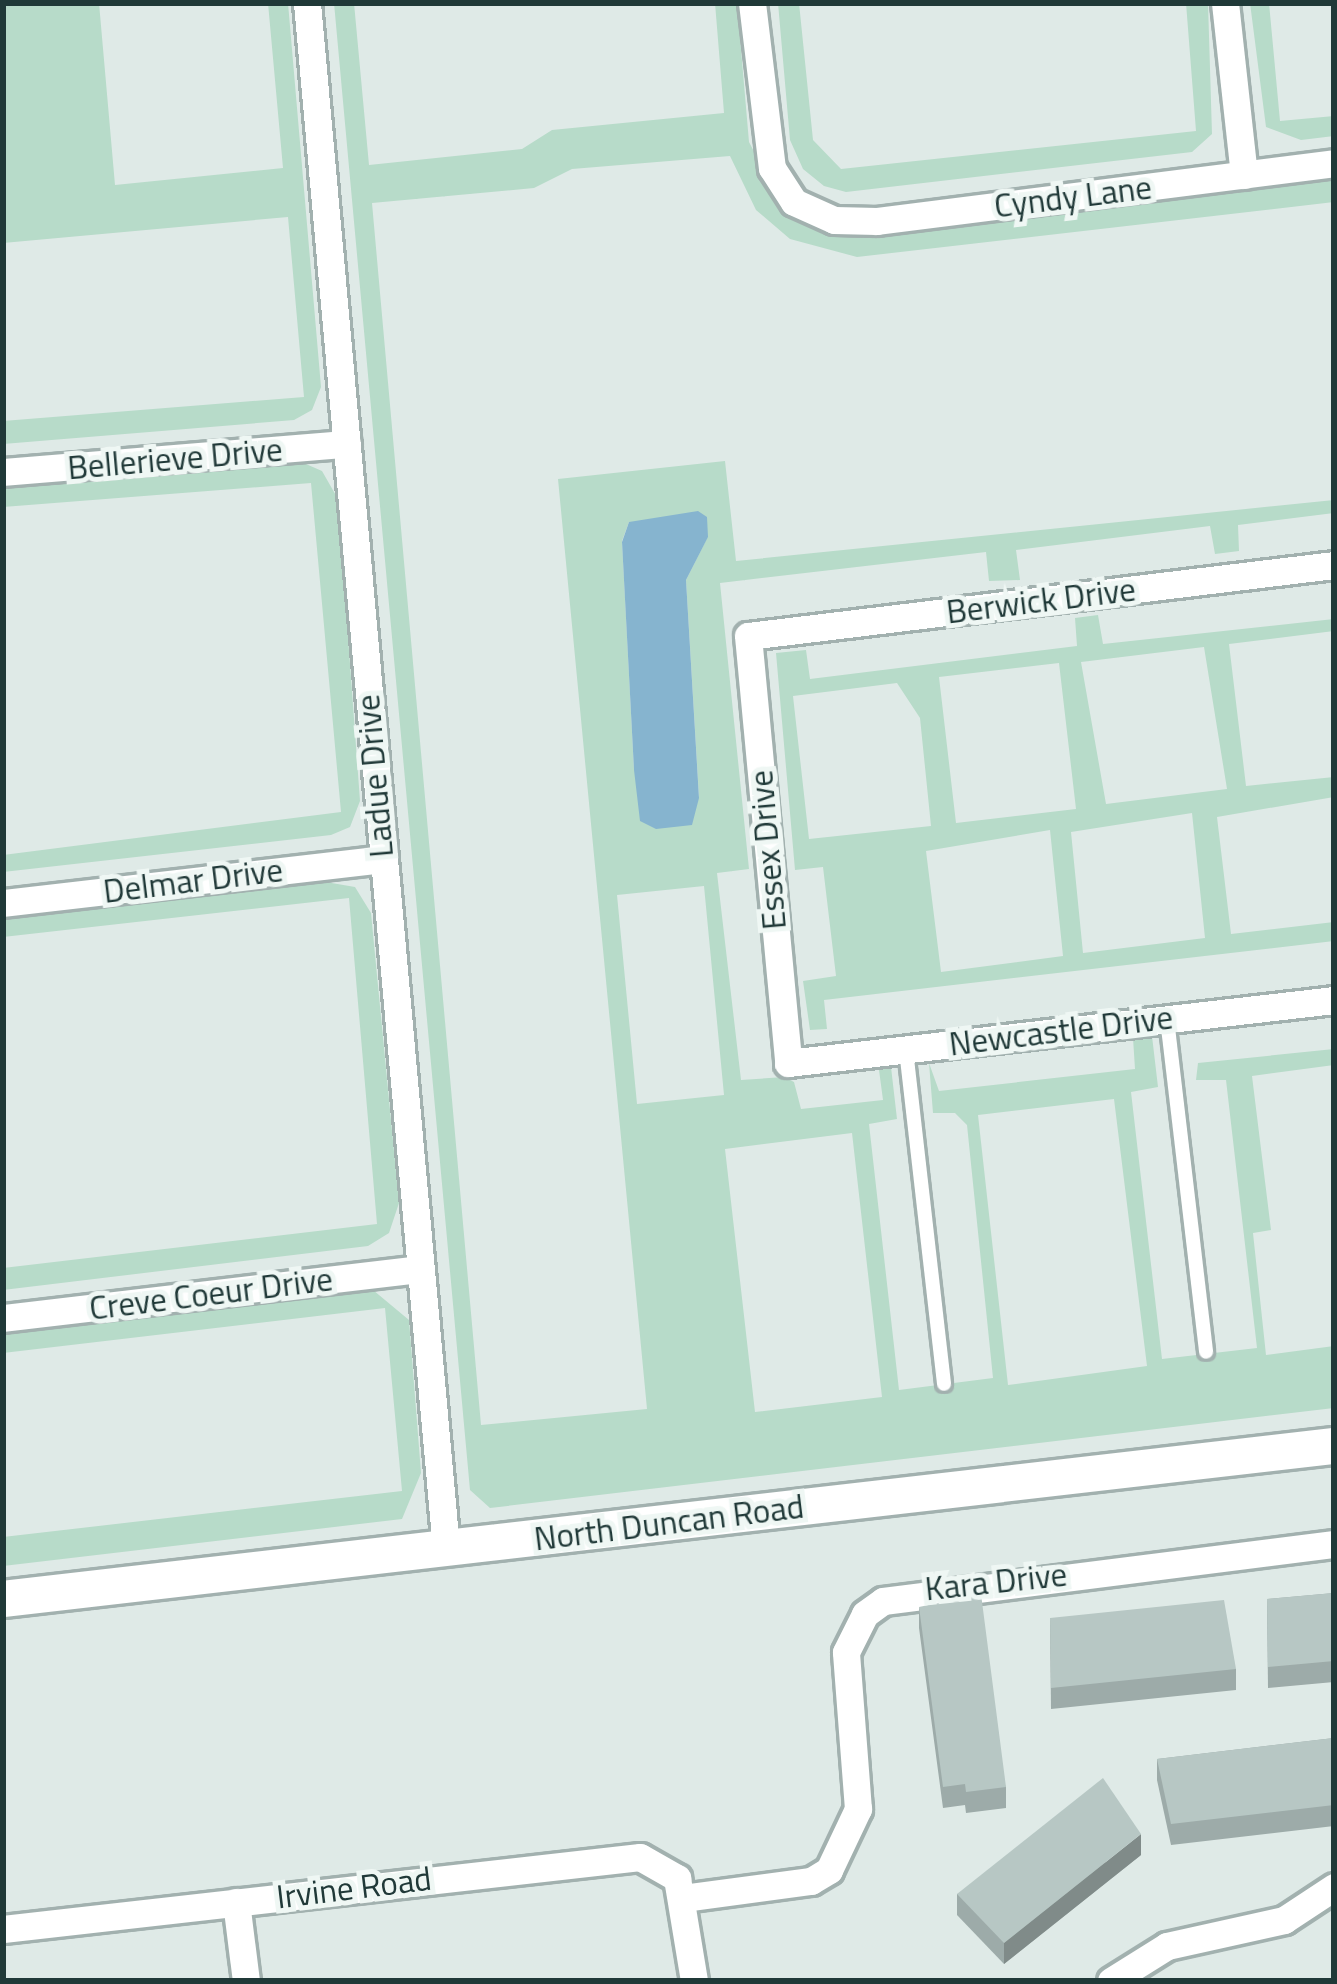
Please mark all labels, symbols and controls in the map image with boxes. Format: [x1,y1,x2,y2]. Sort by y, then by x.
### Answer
street label: Cyndy Lane [992,168,1154,226]
street label: Bellerieve Drive [66,430,284,488]
street label: Berwick Drive [944,570,1138,632]
street label: Ladue Drive [348,693,402,859]
street label: Essex Drive [741,769,795,931]
street label: Delmar Drive [101,850,285,912]
street label: Newcastle Drive [947,998,1175,1064]
street label: Creve Coeur Drive [87,1259,335,1329]
street label: North Duncan Road [532,1487,806,1559]
street label: Kara Drive [923,1555,1069,1609]
street label: Irvine Road [274,1859,434,1917]

